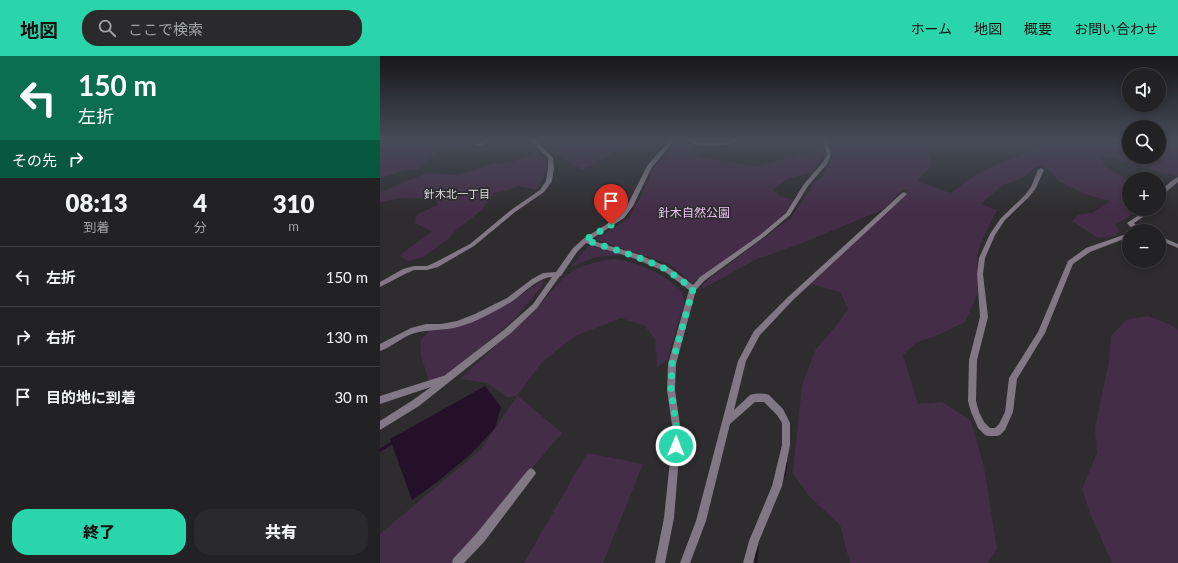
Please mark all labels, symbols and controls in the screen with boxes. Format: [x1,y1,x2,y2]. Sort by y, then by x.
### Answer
search box [82,10,362,46]
icon: search [96,17,118,39]
text: 地図 [20,18,58,41]
text: ここで検索 [128,20,203,38]
text: ホーム [910,20,952,37]
text: 地図 [974,20,1002,37]
text: 概要 [1024,20,1052,37]
text: お問い合わせ [1074,20,1158,37]
text: 150 m [78,68,157,102]
map controls [1122,68,1166,268]
button: sound [1122,68,1166,112]
icon: left [12,72,64,124]
text: 左折 [78,105,114,127]
button: search [1122,120,1166,164]
icon: right [65,148,87,170]
text: その先 [12,151,57,169]
button: + [1122,172,1166,216]
pin [594,184,628,225]
district label: 針木北一丁目 [424,187,490,200]
text: 08:13 [66,188,128,217]
text: 4 [193,188,207,217]
text: 310 [273,189,314,218]
icon: arrive [600,190,622,212]
park label: 針木自然公園 [658,205,730,220]
text: m [288,218,299,234]
text: 到着 [84,219,110,235]
text: 分 [194,219,207,235]
button: − [1122,224,1166,268]
icon: left [12,266,34,288]
text: 左折 [46,268,76,286]
text: 150 m [326,268,368,286]
icon: right [12,326,34,348]
text: 右折 [46,328,76,346]
text: 130 m [326,328,368,346]
icon: arrive [12,386,34,408]
text: 目的地に到着 [46,388,136,406]
text: 30 m [334,388,368,406]
position arrow [655,425,697,467]
button: 終了 [12,509,186,555]
button: 共有 [194,509,368,555]

